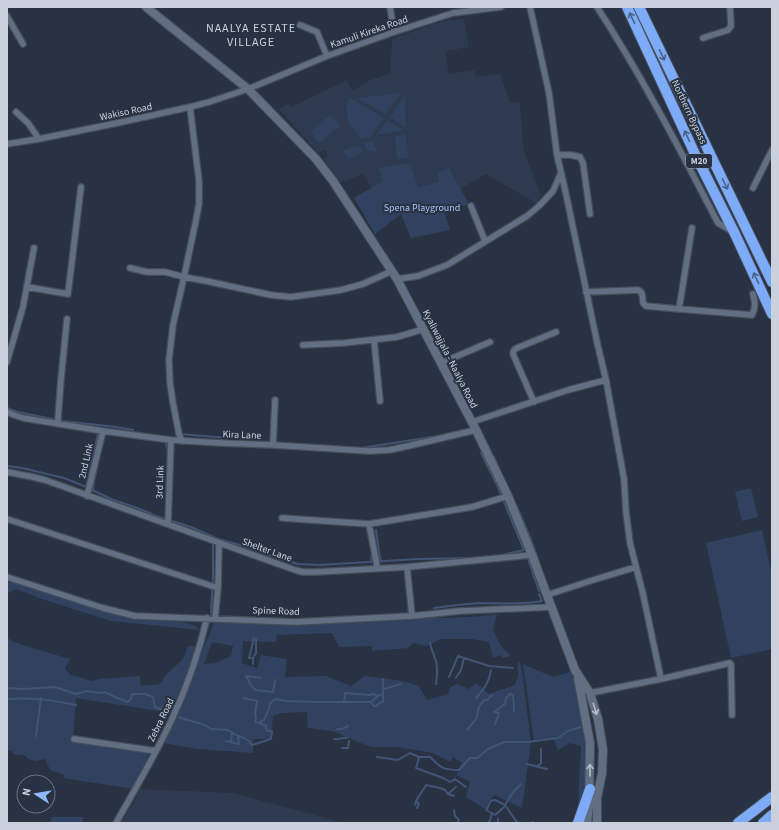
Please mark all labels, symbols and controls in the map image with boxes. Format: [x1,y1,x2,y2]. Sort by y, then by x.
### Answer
street label: Kamuli Kireka Road [328,12,410,52]
one-way arrow [628,12,636,24]
district label: NAALYA ESTATE VILLAGE [206,20,296,51]
one-way arrow [659,48,666,60]
street label: Northern Bypass [668,78,710,146]
street label: Wakiso Road [99,100,153,124]
one-way arrow [683,130,690,142]
road number: M20 [686,154,712,168]
one-way arrow [722,178,729,190]
park label: Spena Playground [384,201,460,215]
one-way arrow [751,273,759,285]
street label: Kyaliwajjala - Naalya Road [419,307,481,411]
street label: Kira Lane [222,427,262,443]
street label: 2nd Link [75,442,97,480]
street label: 3rd Link [152,465,168,499]
street label: Shelter Lane [240,534,294,566]
street label: Spine Road [252,603,300,619]
street label: Zebra Road [144,696,178,744]
one-way arrow [592,702,599,715]
one-way arrow [586,764,594,777]
north arrow [16,774,56,814]
text: N [19,787,35,797]

